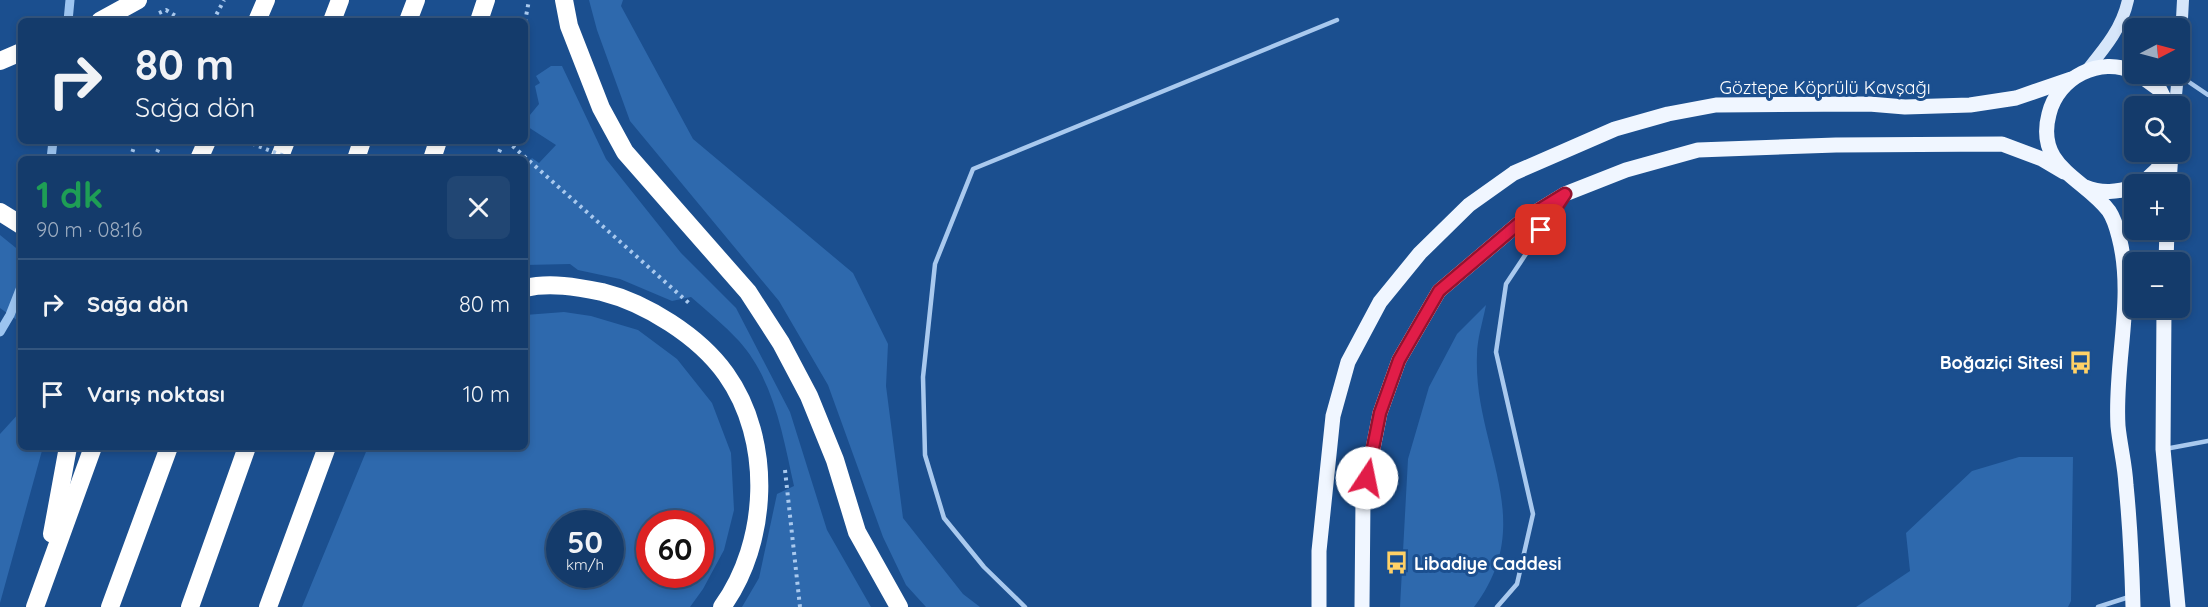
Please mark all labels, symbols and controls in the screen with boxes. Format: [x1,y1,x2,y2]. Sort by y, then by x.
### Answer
north arrow [2124,18,2190,84]
map controls [2124,18,2190,318]
text: 80 m [135,38,234,91]
icon: right [36,42,114,120]
street label: Göztepe Köprülü Kavşağı [1719,76,1931,99]
text: Sağa dön [135,90,255,124]
button: search [2124,96,2190,162]
text: 1 dk [36,172,103,217]
button: + [2124,174,2190,240]
button: close [447,176,510,239]
pin [1515,204,1566,255]
icon: arrive [1524,213,1557,246]
text: 90 m · 08:16 [36,217,142,242]
button: − [2124,252,2190,318]
icon: right [36,288,69,321]
text: Sağa dön [87,290,189,318]
text: 80 m [459,290,510,318]
bus stop icon: Boğaziçi Sitesi [2068,349,2094,375]
place label: Boğaziçi Sitesi [1940,351,2063,374]
icon: arrive [36,378,69,411]
text: Varış noktası [87,380,225,408]
text: 10 m [463,380,510,408]
position arrow [1335,446,1399,510]
speed limit sign: 60 [636,510,714,588]
text: 50 [567,523,603,561]
bus stop icon: Libadiye Caddesi [1383,550,1409,576]
place label: Libadiye Caddesi [1414,552,1561,575]
text: km/h [566,555,604,574]

